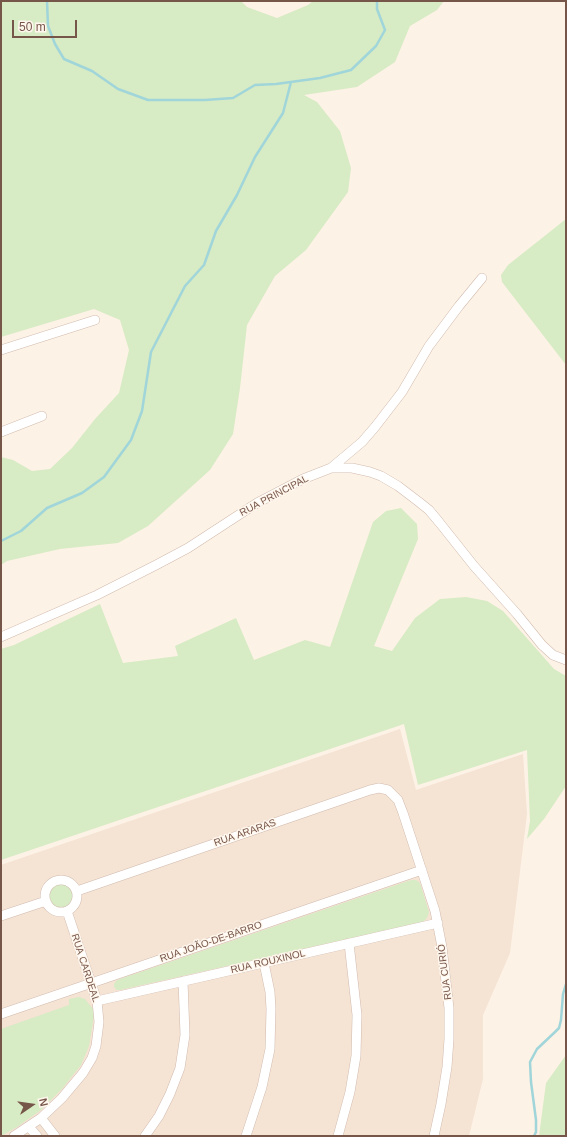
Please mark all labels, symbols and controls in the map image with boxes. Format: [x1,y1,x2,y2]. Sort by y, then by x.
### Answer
scale bar [14,12,79,38]
text: 50 m [19,20,46,34]
street label: RUA PRINCIPAL [238,473,310,519]
street label: RUA ARARAS [212,817,278,849]
street label: RUA JOÃO-DE-BARRO [158,919,264,965]
street label: RUA CARDEAL [68,932,102,1004]
street label: RUA CURIÓ [436,943,454,1001]
street label: RUA ROUXINOL [230,948,306,976]
north arrow [12,1085,52,1125]
text: N [37,1097,50,1108]

